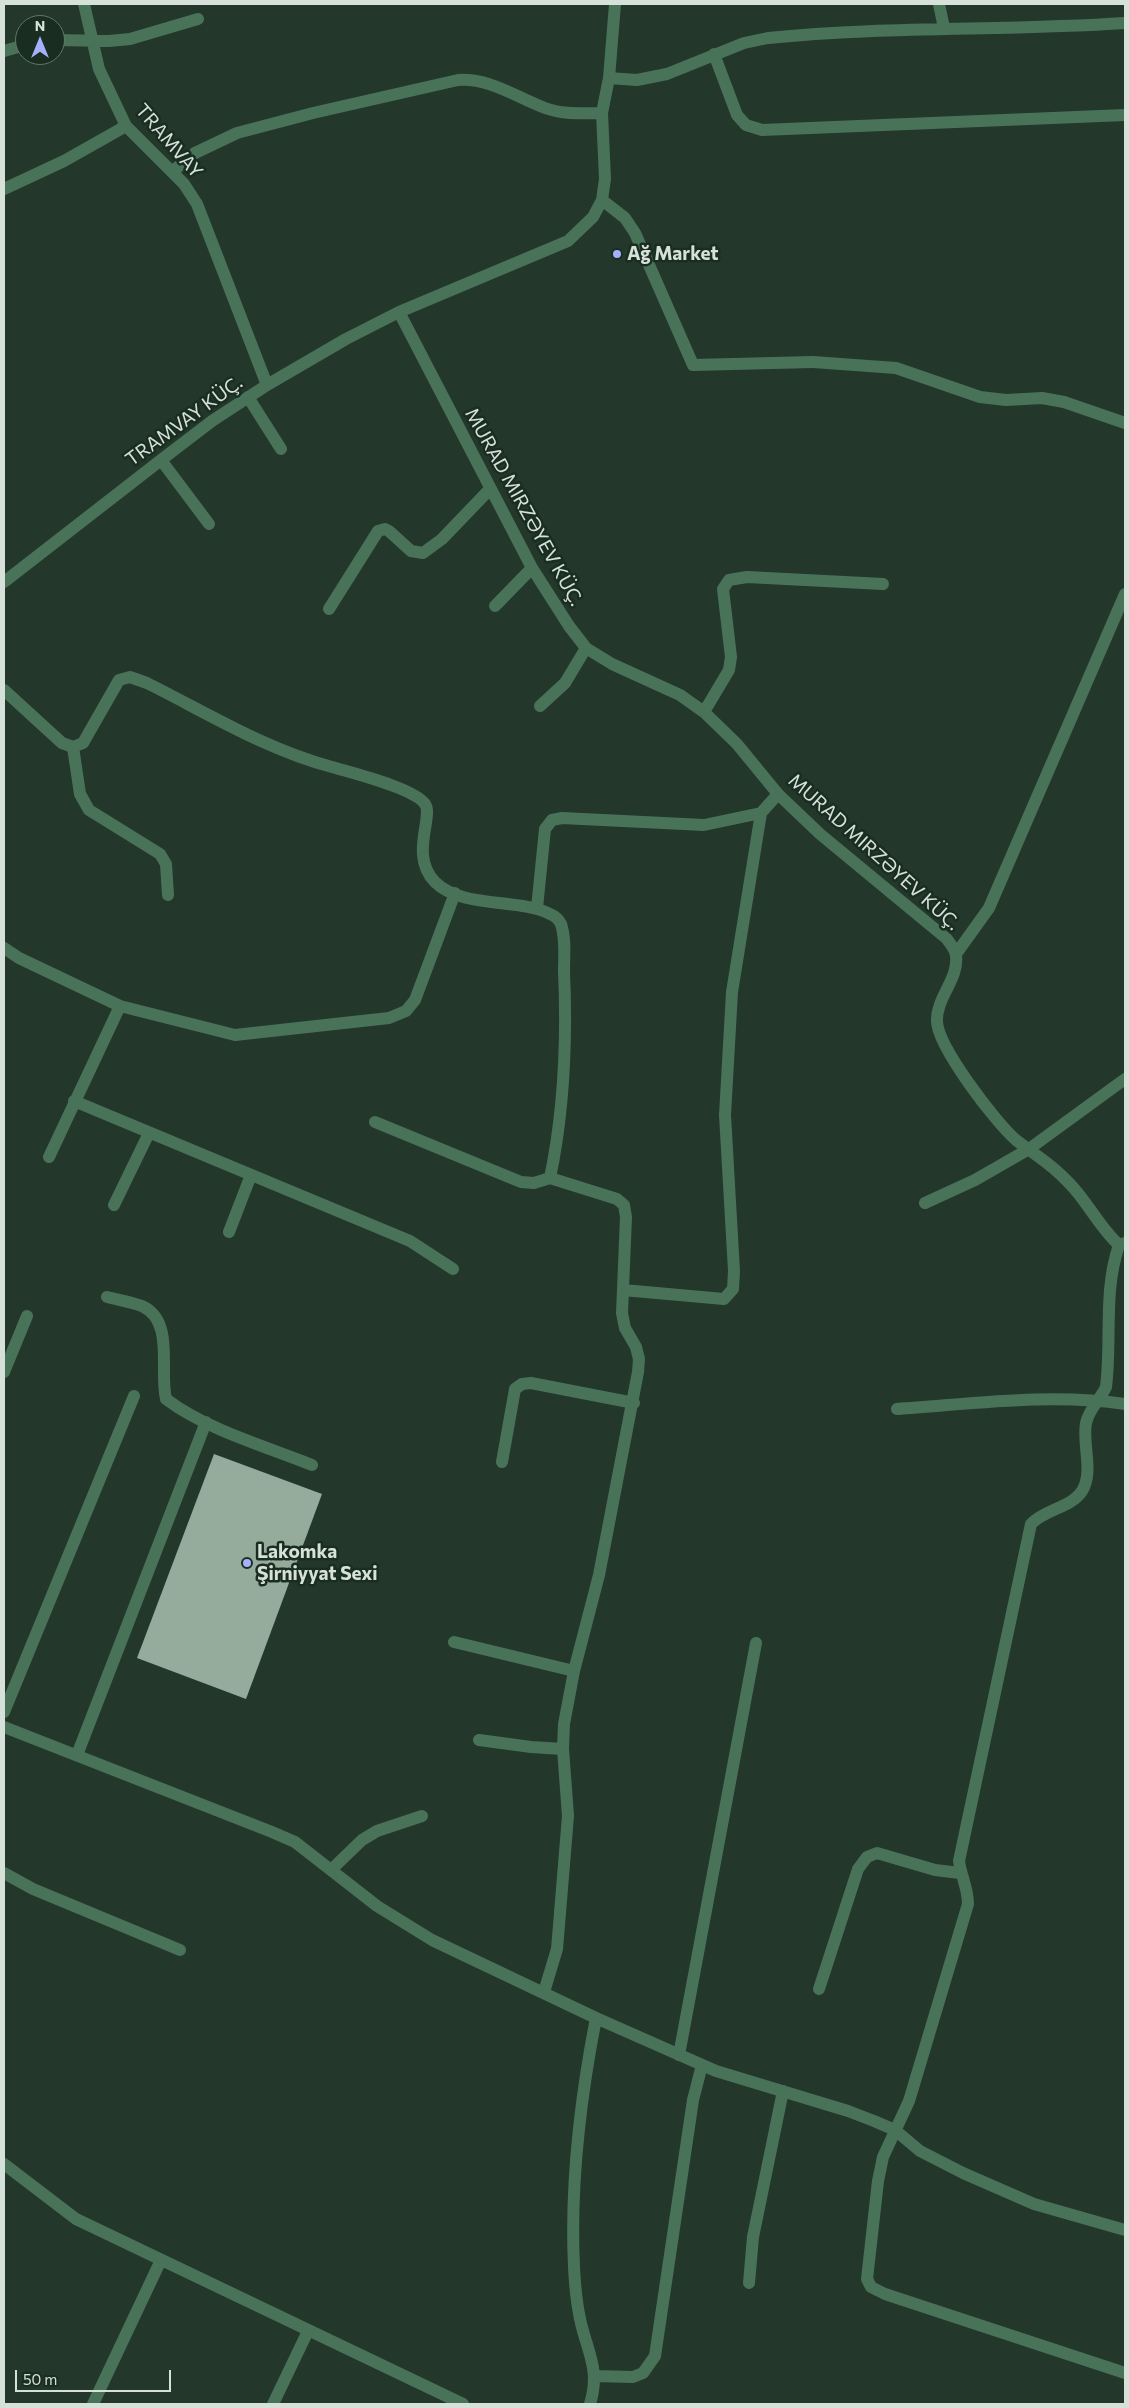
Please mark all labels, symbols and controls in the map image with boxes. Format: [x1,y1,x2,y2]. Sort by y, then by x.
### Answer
north arrow [15,15,65,65]
text: N [35,17,45,34]
street label: TRAMVAY [131,99,207,183]
place label: Ağ Market [627,243,719,265]
marker: Ağ Market [611,248,623,260]
street label: TRAMVAY KÜÇ. [121,371,247,471]
street label: MURAD MIRZƏYEV KÜÇ. [460,404,588,610]
street label: MURAD MIRZƏYEV KÜÇ. [784,769,964,935]
place label: Lakomka Şirniyyat Sexi [257,1541,378,1585]
marker: Lakomka Şirniyyat Sexi [241,1557,253,1569]
scale bar [18,2360,174,2392]
text: 50 m [23,2370,57,2388]

